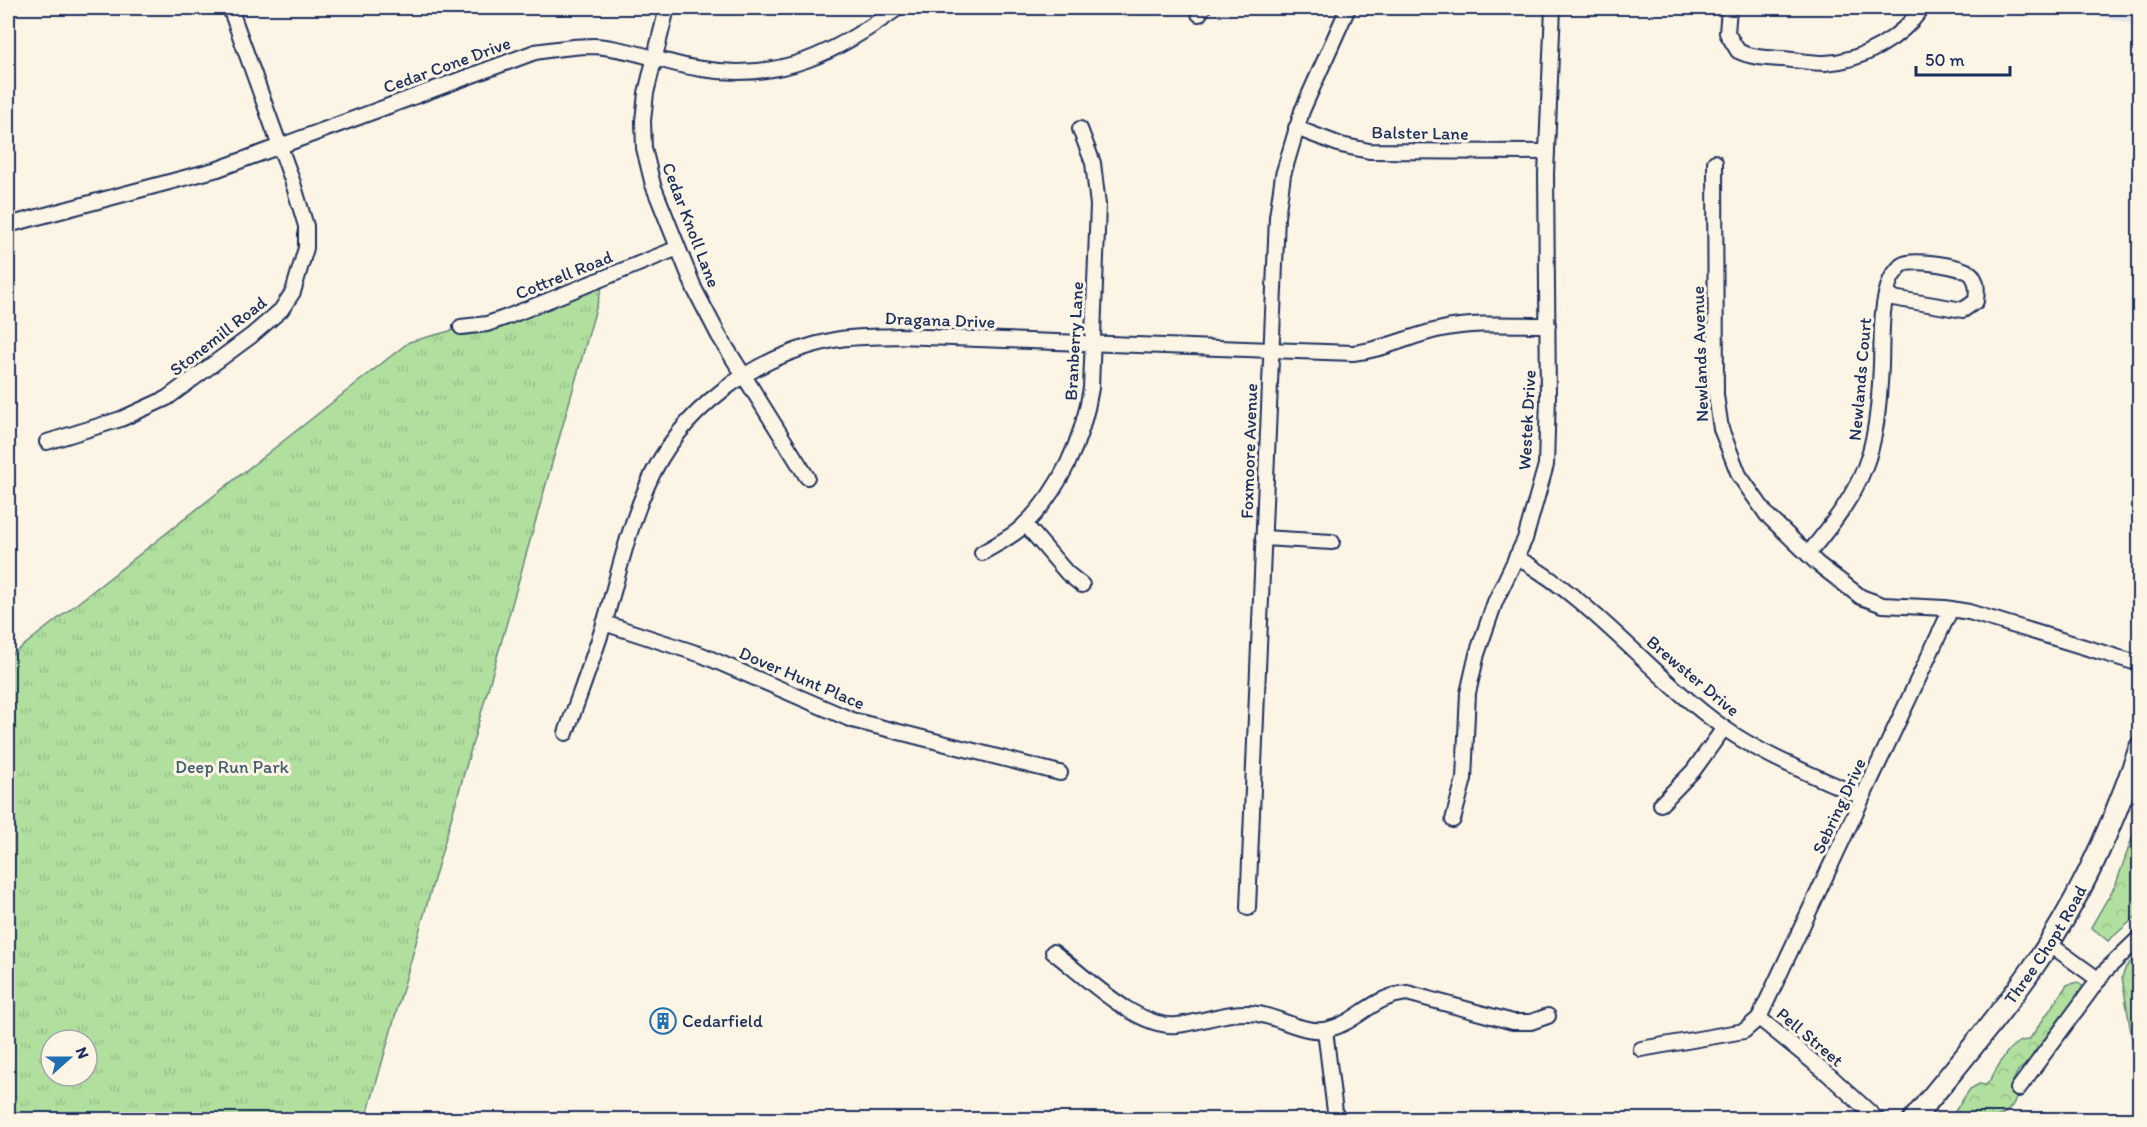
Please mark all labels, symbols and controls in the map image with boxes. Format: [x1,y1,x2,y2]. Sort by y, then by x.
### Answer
street label: Cedar Cone Drive [380,32,514,98]
scale bar [1916,39,2010,77]
text: 50 m [1925,49,1965,71]
street label: Balster Lane [1371,121,1469,145]
street label: Cedar Knoll Lane [657,159,725,291]
street label: Cottrell Road [512,246,616,304]
street label: Branberry Lane [1060,281,1088,401]
street label: Newlands Avenue [1687,286,1713,422]
street label: Stonemill Road [165,291,271,381]
street label: Dragana Drive [884,307,996,333]
street label: Newlands Court [1844,316,1876,442]
street label: Westek Drive [1513,369,1541,471]
street label: Foxmoore Avenue [1236,383,1262,519]
street label: Brewster Drive [1642,631,1744,721]
street label: Dover Hunt Place [736,642,868,714]
street label: Sebring Drive [1807,755,1871,857]
park label: Deep Run Park [175,756,290,778]
street label: Three Chopt Road [1999,881,2092,1009]
street label: Pell Street [1772,1003,1848,1071]
building icon: Cedarfield [648,1006,678,1036]
place label: Cedarfield [682,1010,763,1032]
north arrow [39,1028,99,1088]
text: N [72,1044,93,1061]

